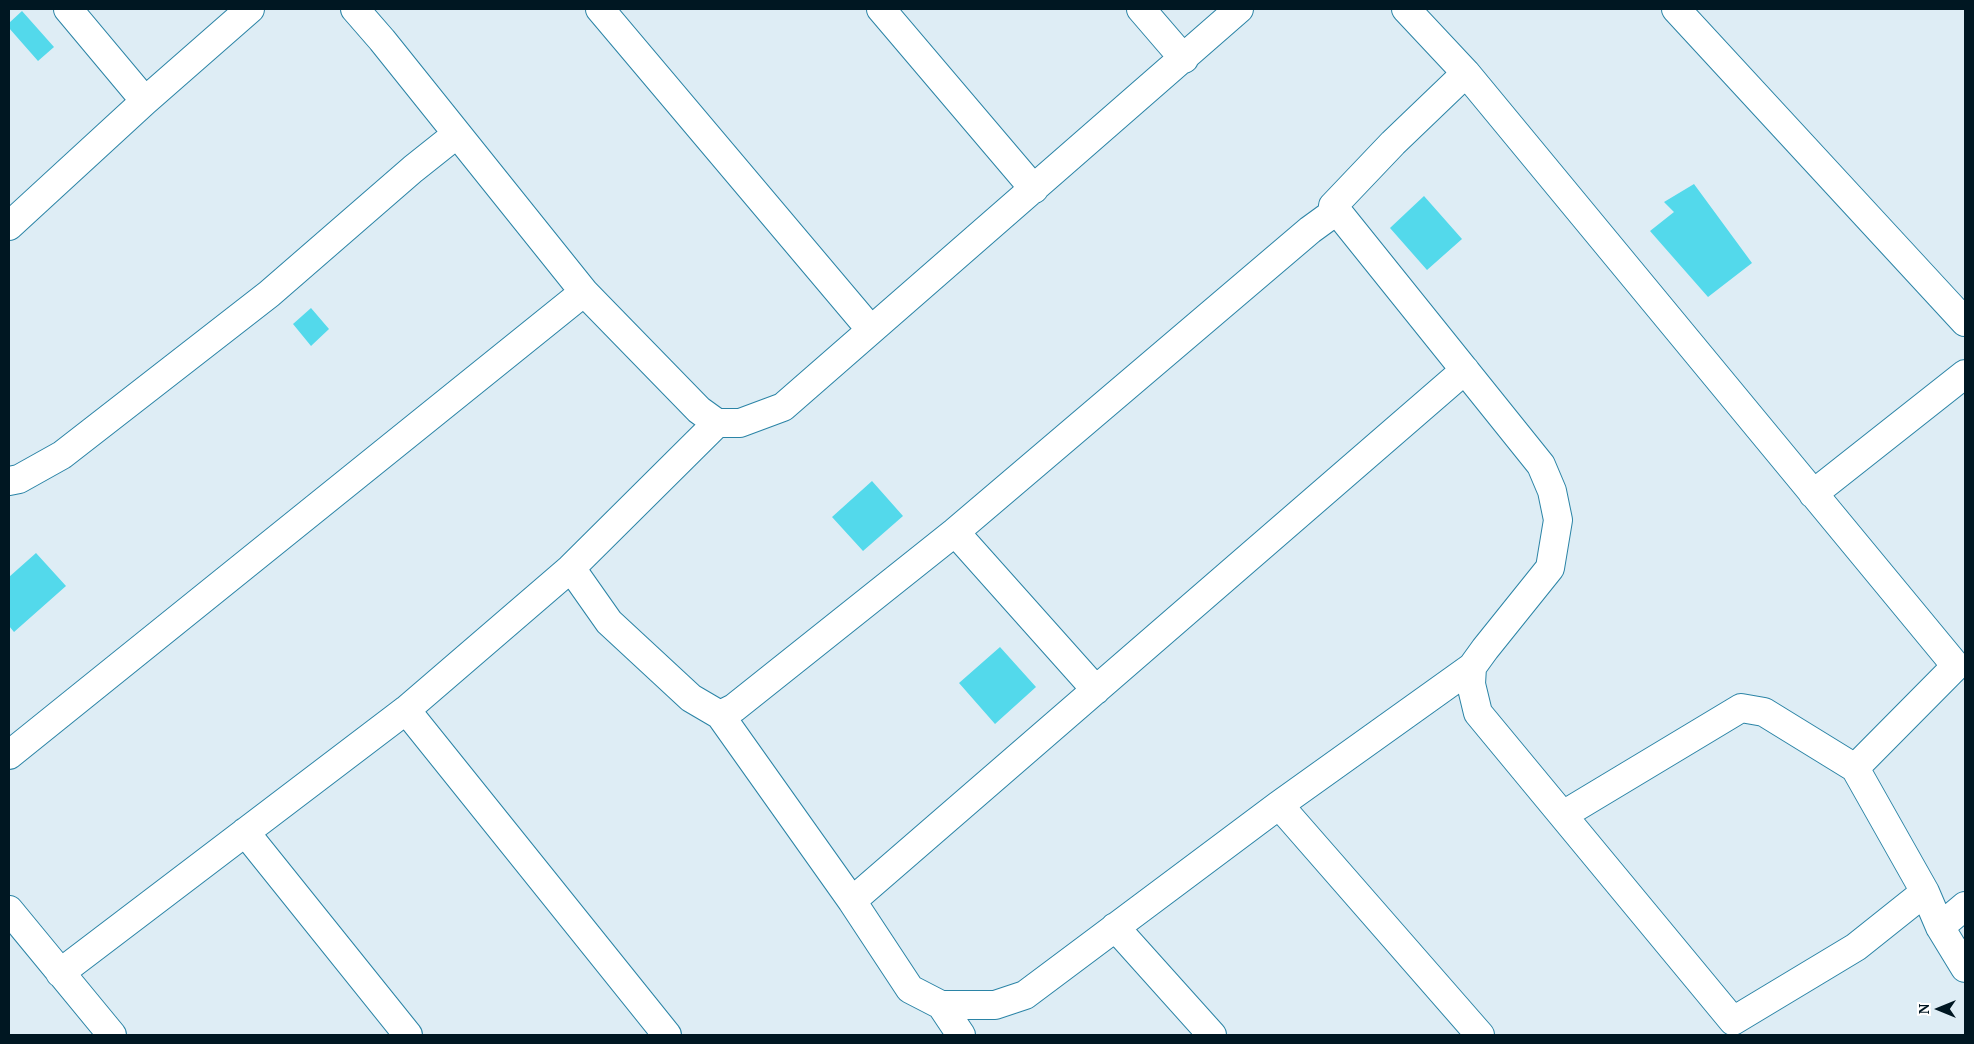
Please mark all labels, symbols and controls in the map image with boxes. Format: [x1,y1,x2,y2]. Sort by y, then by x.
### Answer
north arrow [1914,984,1964,1034]
text: N [1914,1004,1933,1014]

